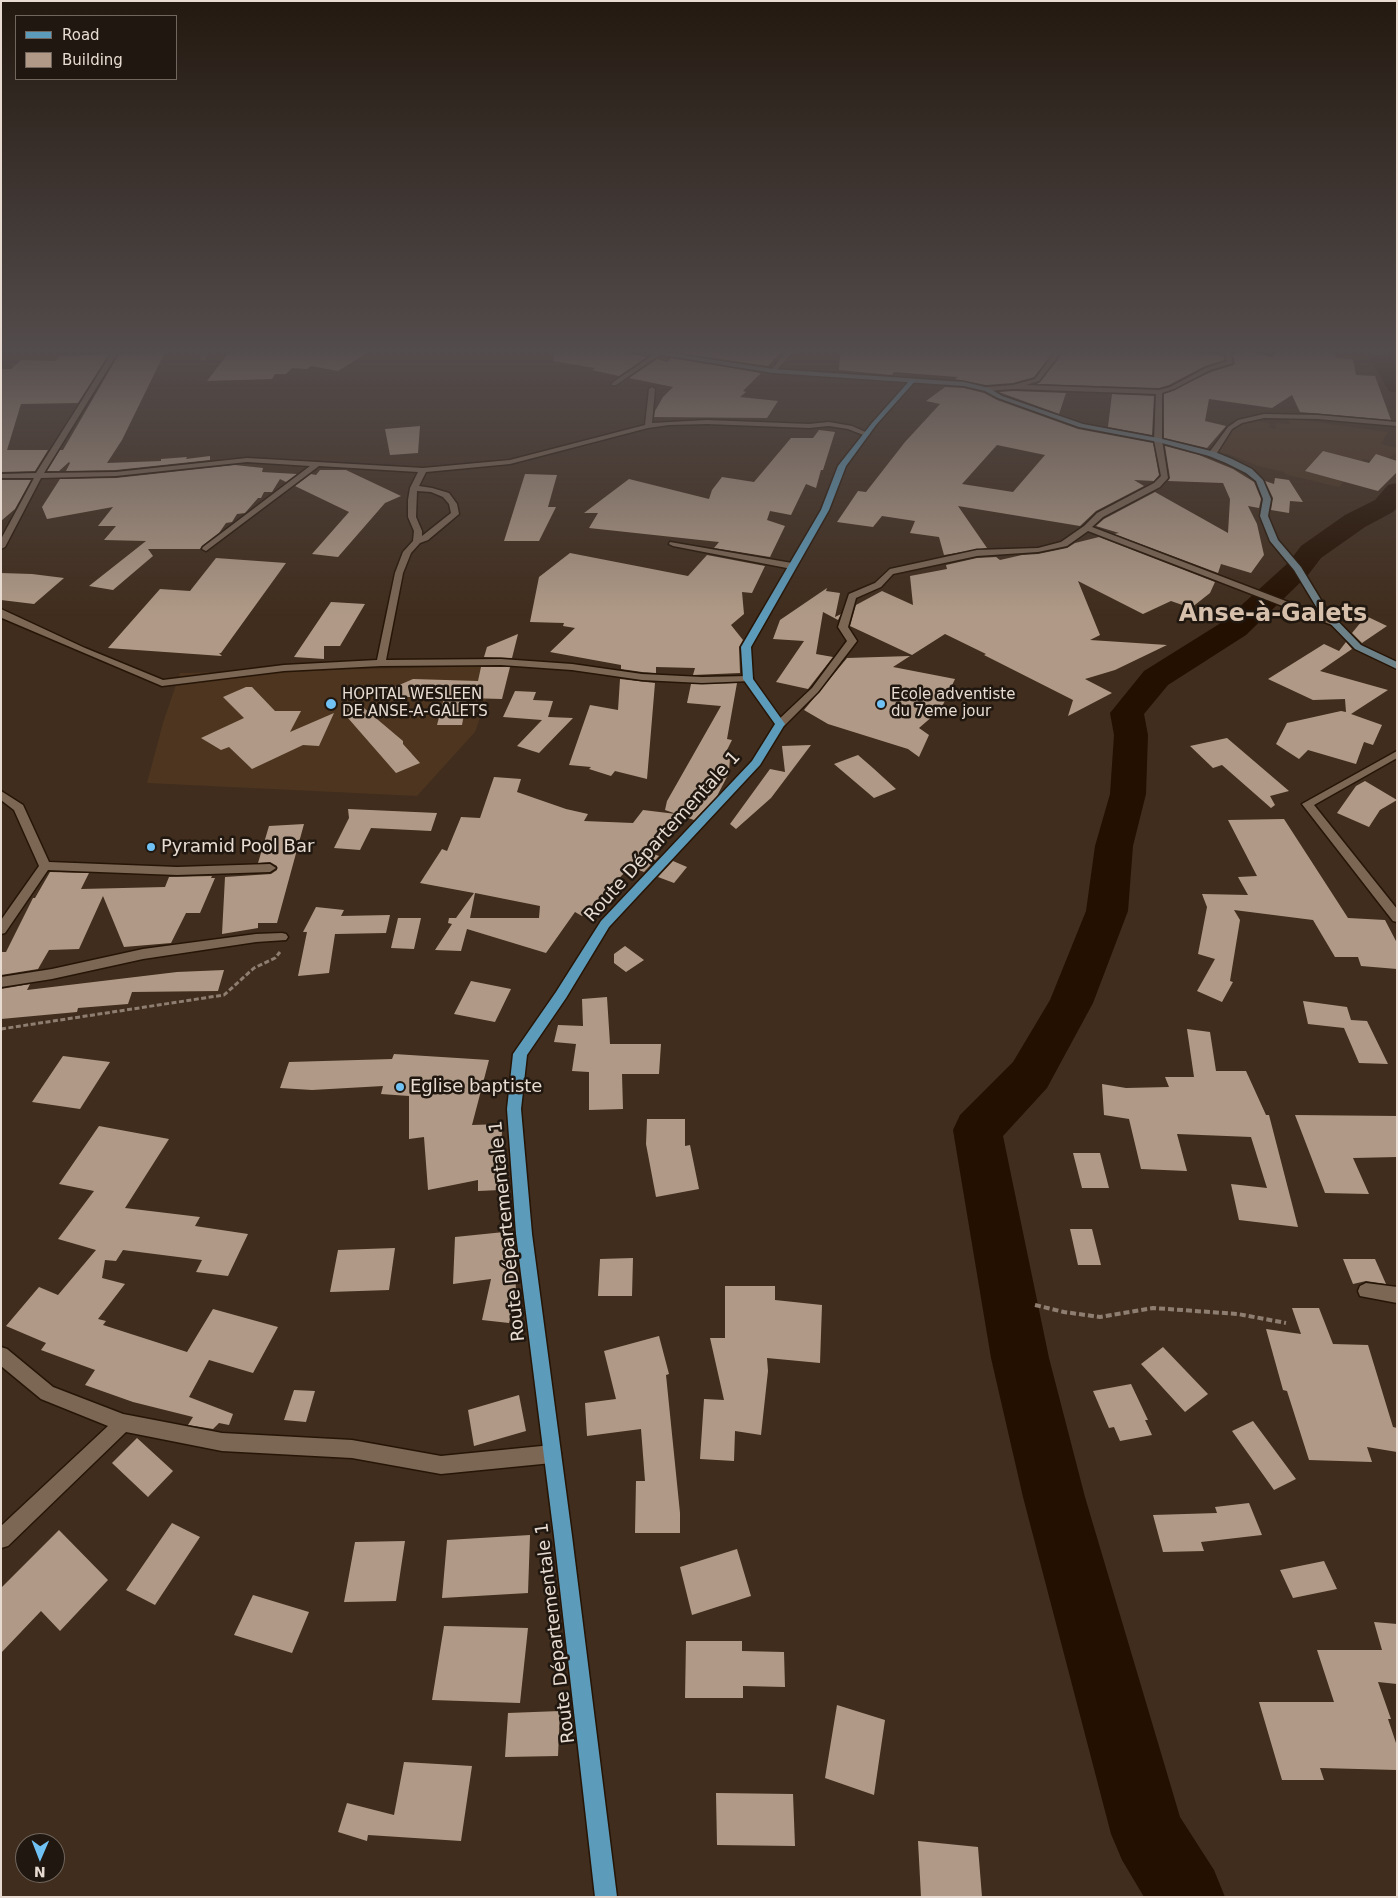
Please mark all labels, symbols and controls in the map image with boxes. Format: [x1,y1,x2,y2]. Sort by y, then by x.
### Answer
legend [15,15,178,80]
text: Road [62,26,100,44]
text: Building [62,51,123,69]
district label: Anse-à-Galets [1179,601,1367,629]
place label: HOPITAL WESLEEN DE ANSE-A-GALETS [342,686,488,721]
place label: Ecole adventiste du 7eme jour [891,686,1015,721]
marker: HOPITAL WESLEEN DE ANSE-A-GALETS [324,697,338,711]
marker: Ecole adventiste du 7eme jour [875,698,887,710]
street label: Route Départementale 1 [581,747,745,927]
place label: Pyramid Pool Bar [161,836,314,858]
marker: Pyramid Pool Bar [145,841,157,853]
place label: Eglise baptiste [410,1076,542,1098]
marker: Eglise baptiste [394,1081,406,1093]
street label: Route Départementale 1 [486,1119,530,1343]
street label: Route Départementale 1 [532,1521,580,1745]
north arrow [15,1833,65,1883]
text: N [34,1864,46,1880]

